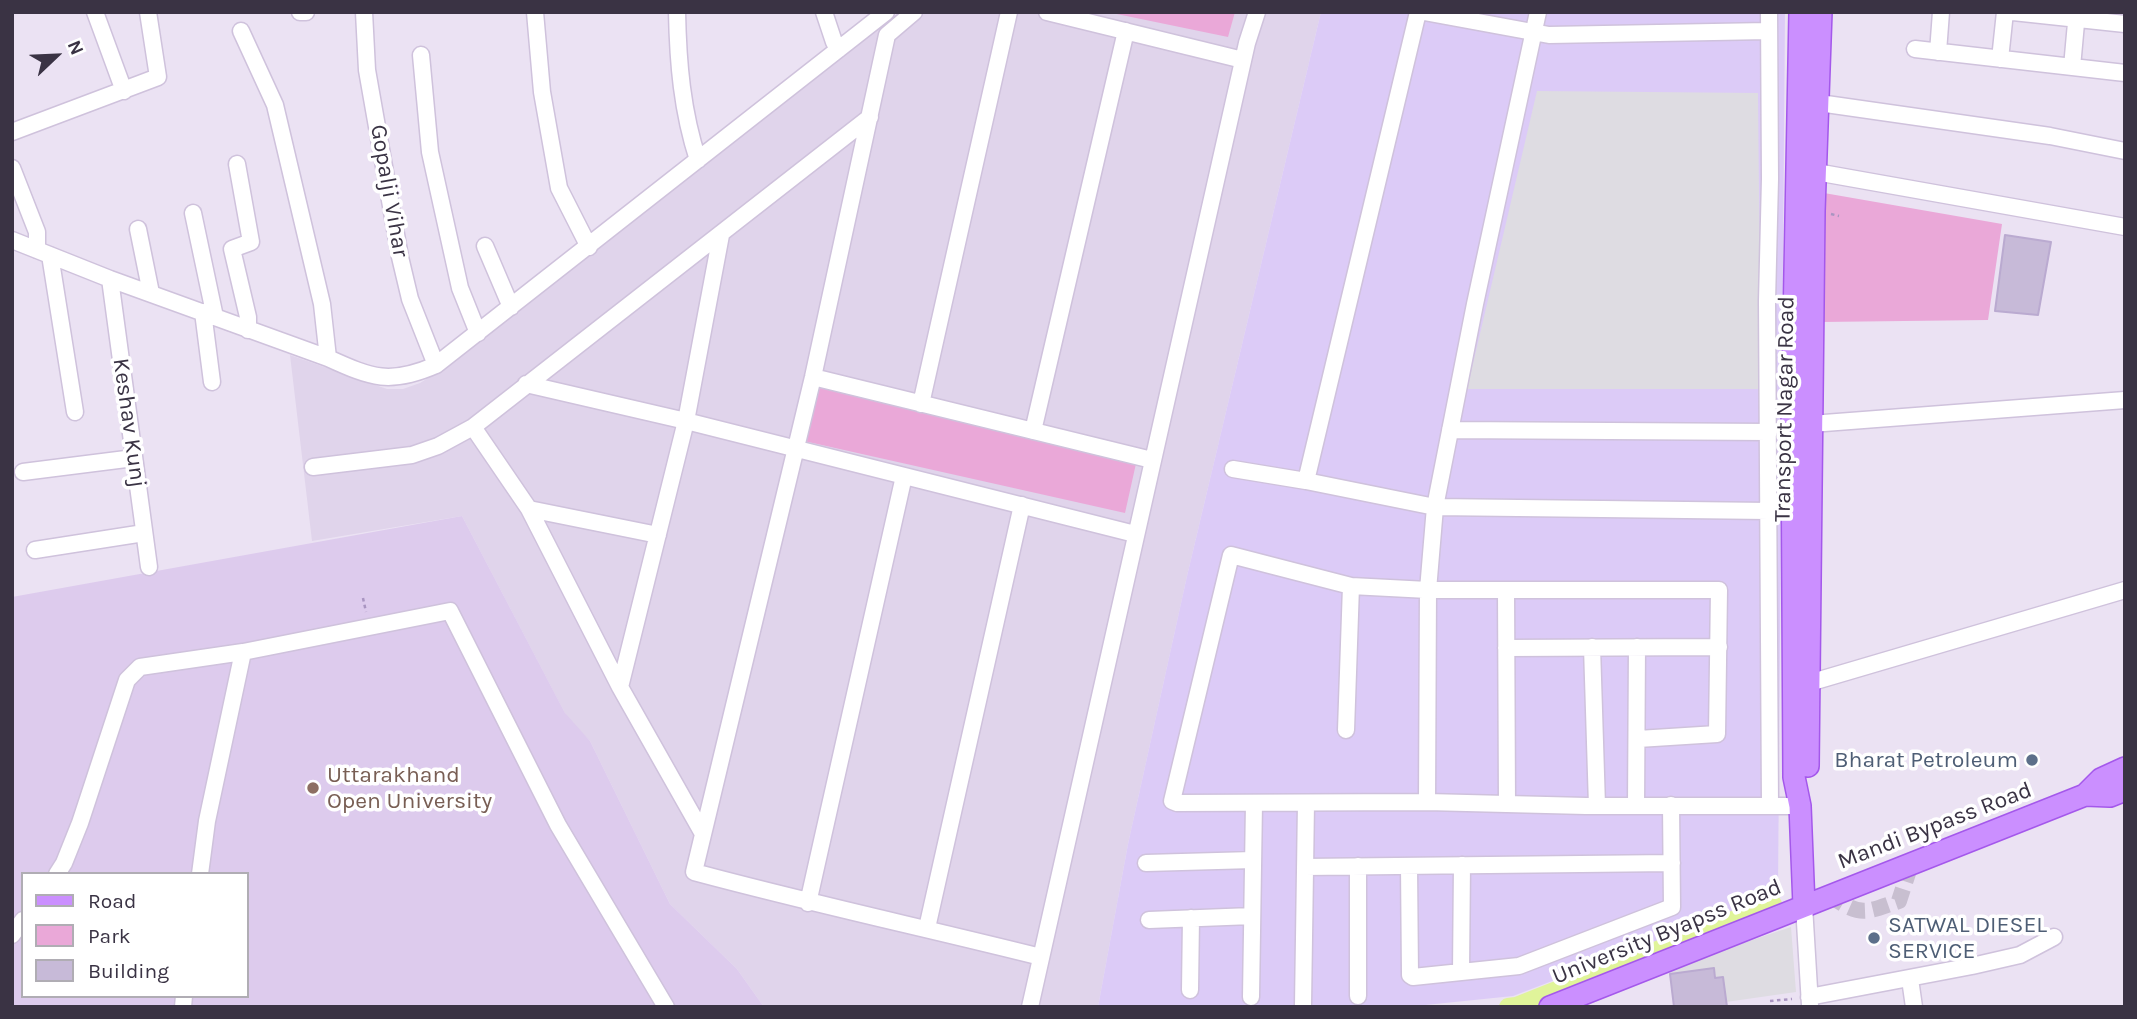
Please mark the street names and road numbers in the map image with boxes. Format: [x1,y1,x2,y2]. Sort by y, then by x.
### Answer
street label: Gopalji Vihar [364,123,414,259]
street label: Transport Nagar Road [1769,296,1801,522]
street label: Keshav Kunj [106,357,152,489]
street label: Mandi Bypass Road [1834,776,2036,876]
street label: University Byapss Road [1548,873,1786,991]

